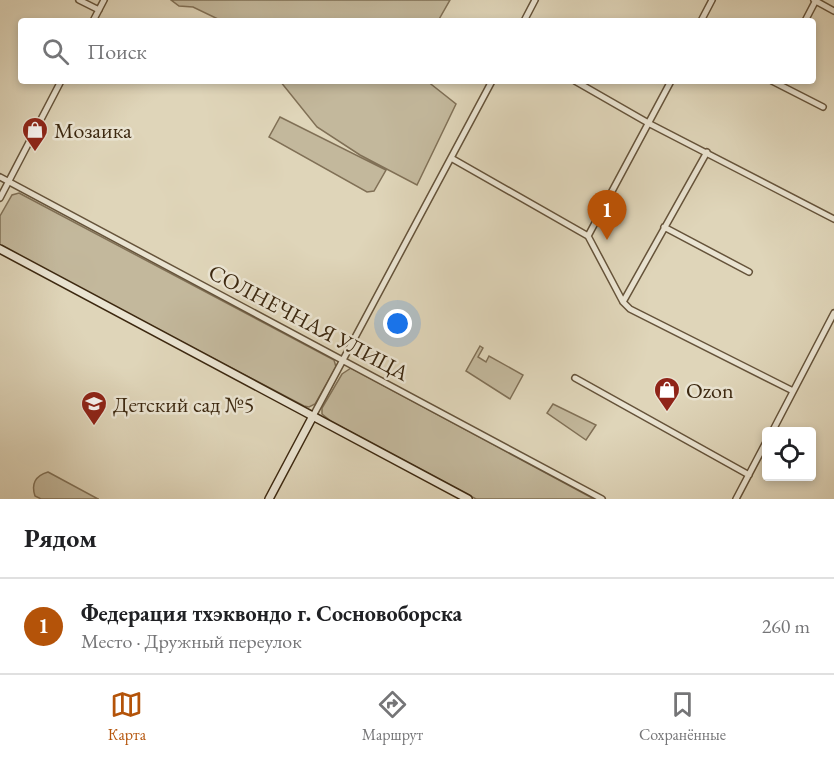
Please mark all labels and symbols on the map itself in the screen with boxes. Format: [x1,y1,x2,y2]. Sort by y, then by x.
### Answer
shop icon: Мозаика [20,115,50,153]
place label: Мозаика [54,116,132,145]
pin: 1 [588,190,626,240]
street label: СОЛНЕЧНАЯ УЛИЦА [204,257,415,388]
your location [383,309,412,338]
shop icon: Ozon [652,375,682,413]
place label: Ozon [686,376,734,405]
school or university icon: Детский сад №5 [79,389,109,427]
place label: Детский сад №5 [113,390,254,419]

